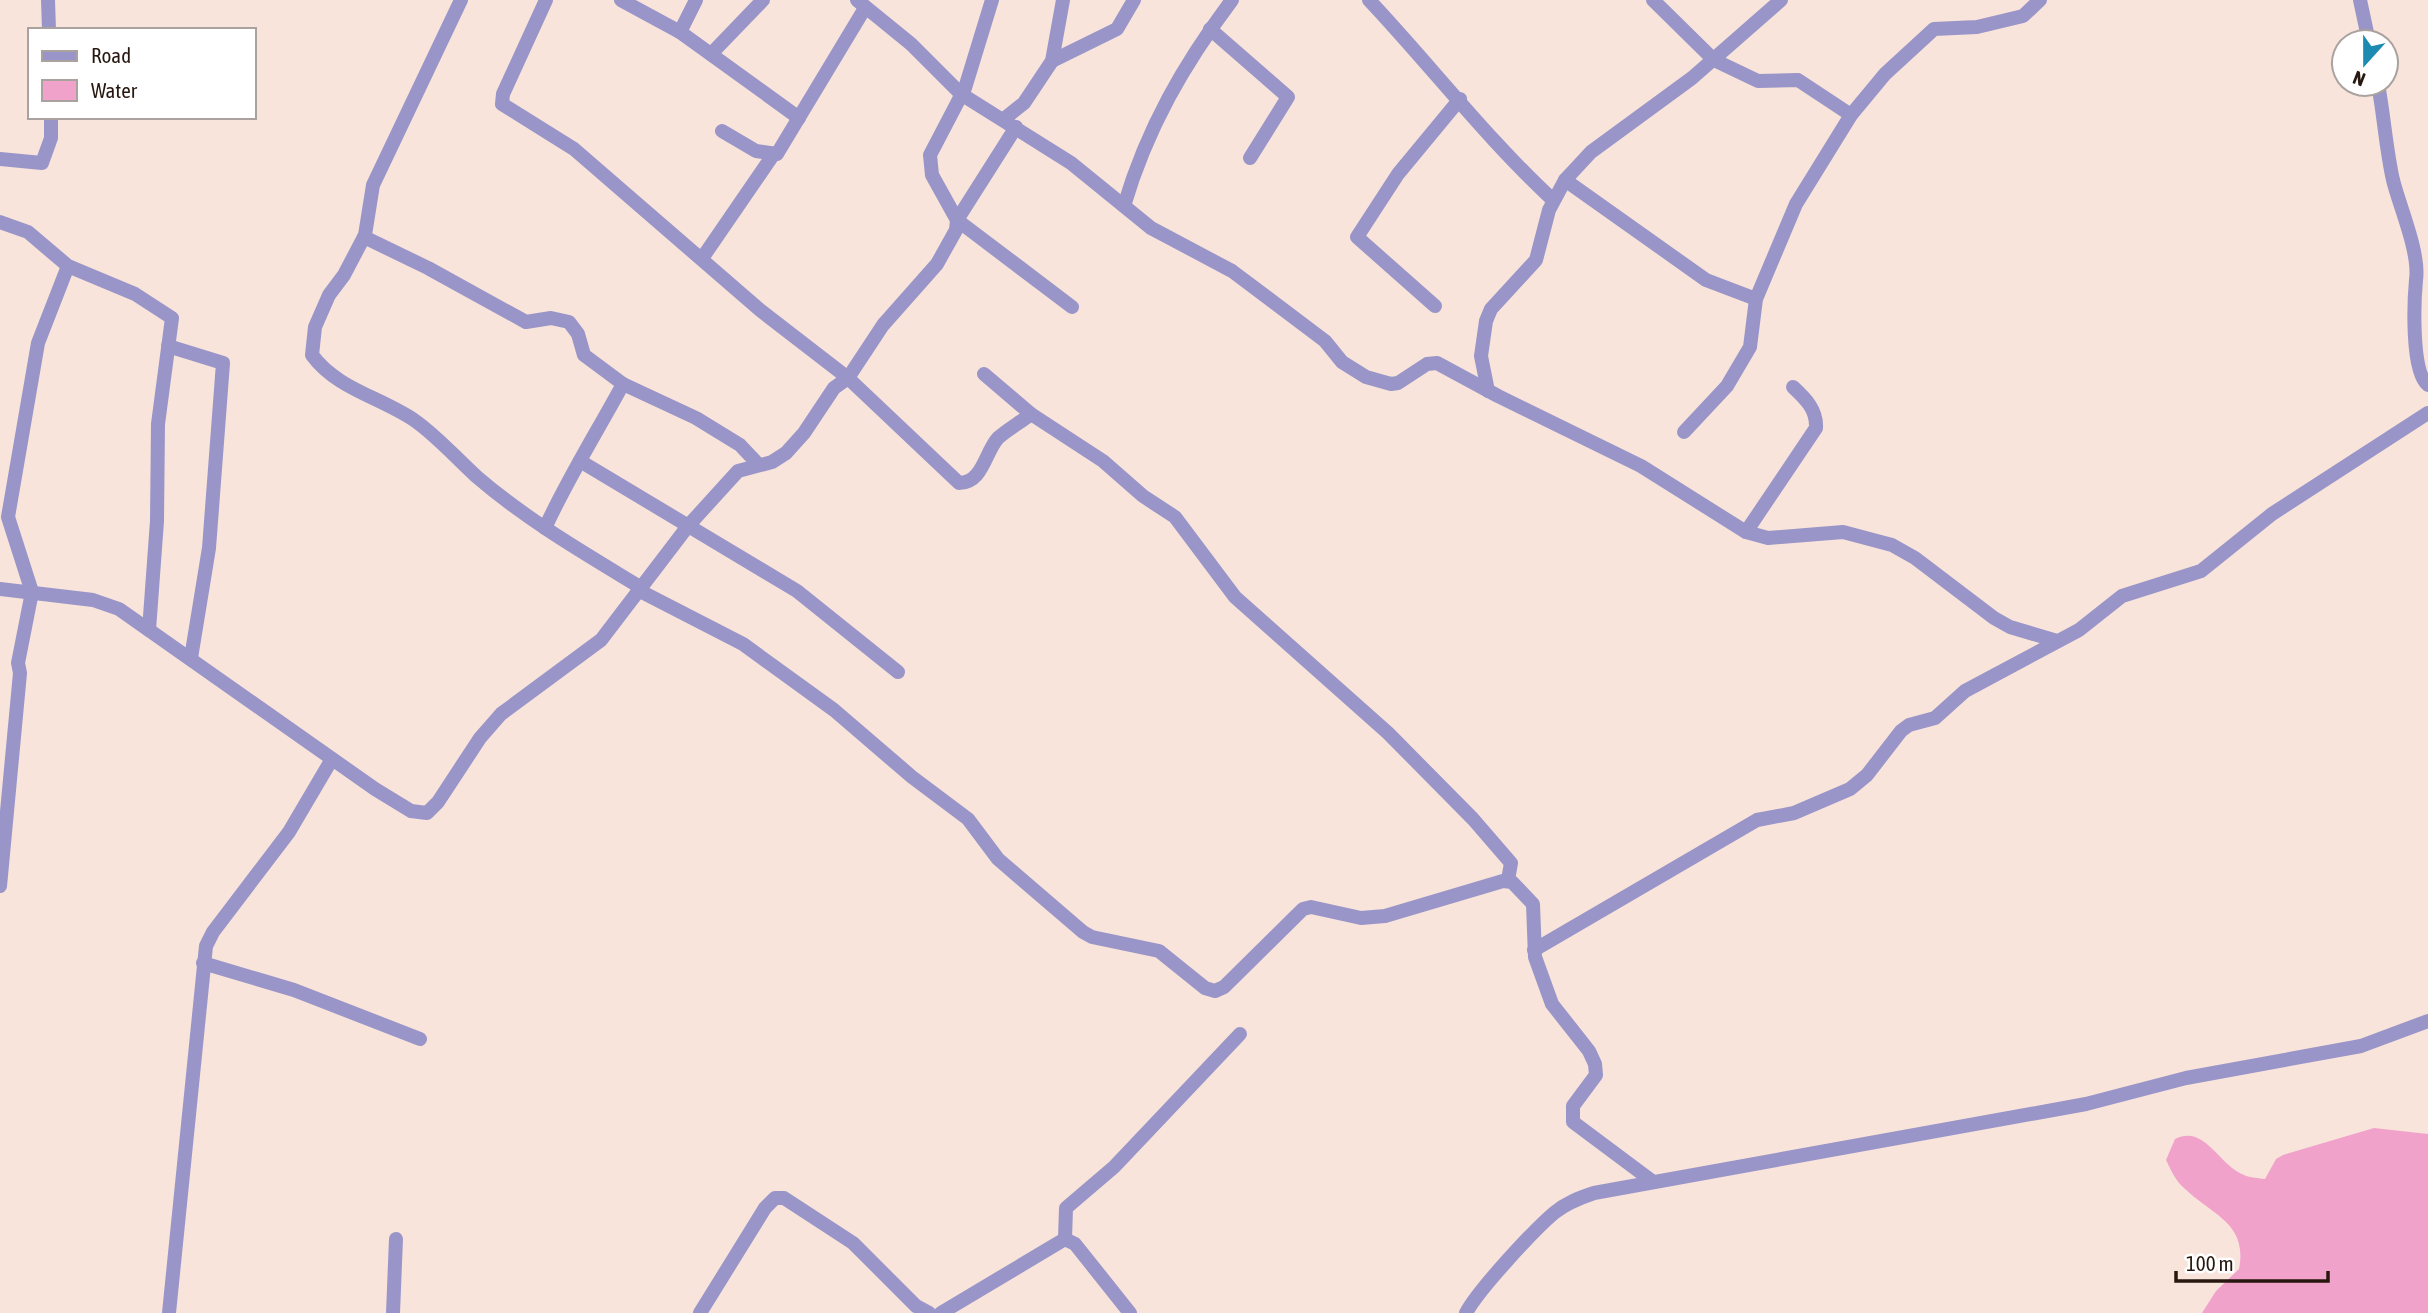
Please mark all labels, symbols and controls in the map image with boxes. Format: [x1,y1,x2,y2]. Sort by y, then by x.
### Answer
legend [28,28,256,119]
north arrow [2330,28,2400,98]
text: Road [91,43,131,67]
text: N [2350,67,2368,91]
text: Water [91,78,138,102]
scale bar [2176,1240,2328,1284]
text: 100 m [2186,1251,2234,1275]

